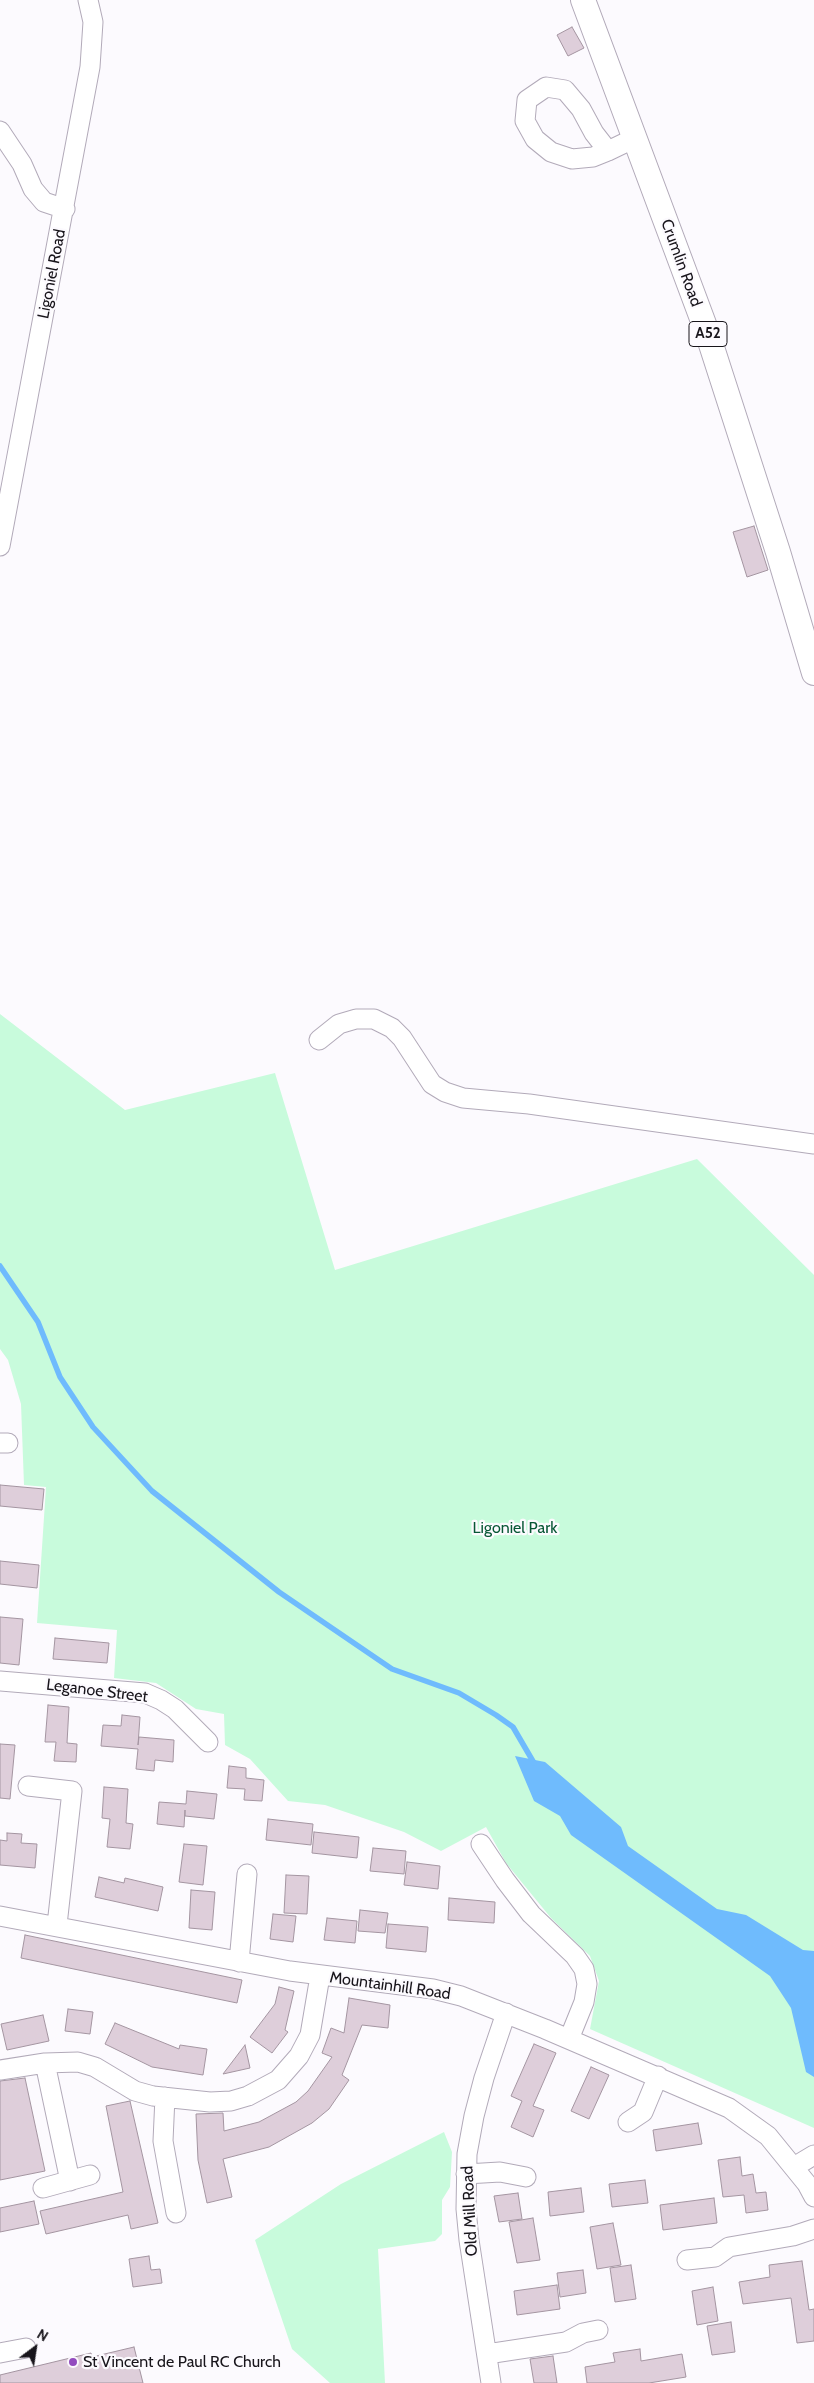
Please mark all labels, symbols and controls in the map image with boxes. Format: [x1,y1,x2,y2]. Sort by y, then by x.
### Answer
street label: Crumlin Road [656,217,706,309]
street label: Ligoniel Road [34,228,70,320]
road number: A52 [689,322,727,346]
park label: Ligoniel Park [473,1518,557,1538]
street label: Leganoe Street [45,1675,149,1707]
street label: Mountainhill Road [328,1968,452,2004]
street label: Old Mill Road [458,2165,482,2257]
north arrow [10,2323,60,2373]
text: N [34,2325,52,2345]
place label: St Vincent de Paul RC Church [83,2352,281,2372]
marker: St Vincent de Paul RC Church [67,2356,79,2368]

